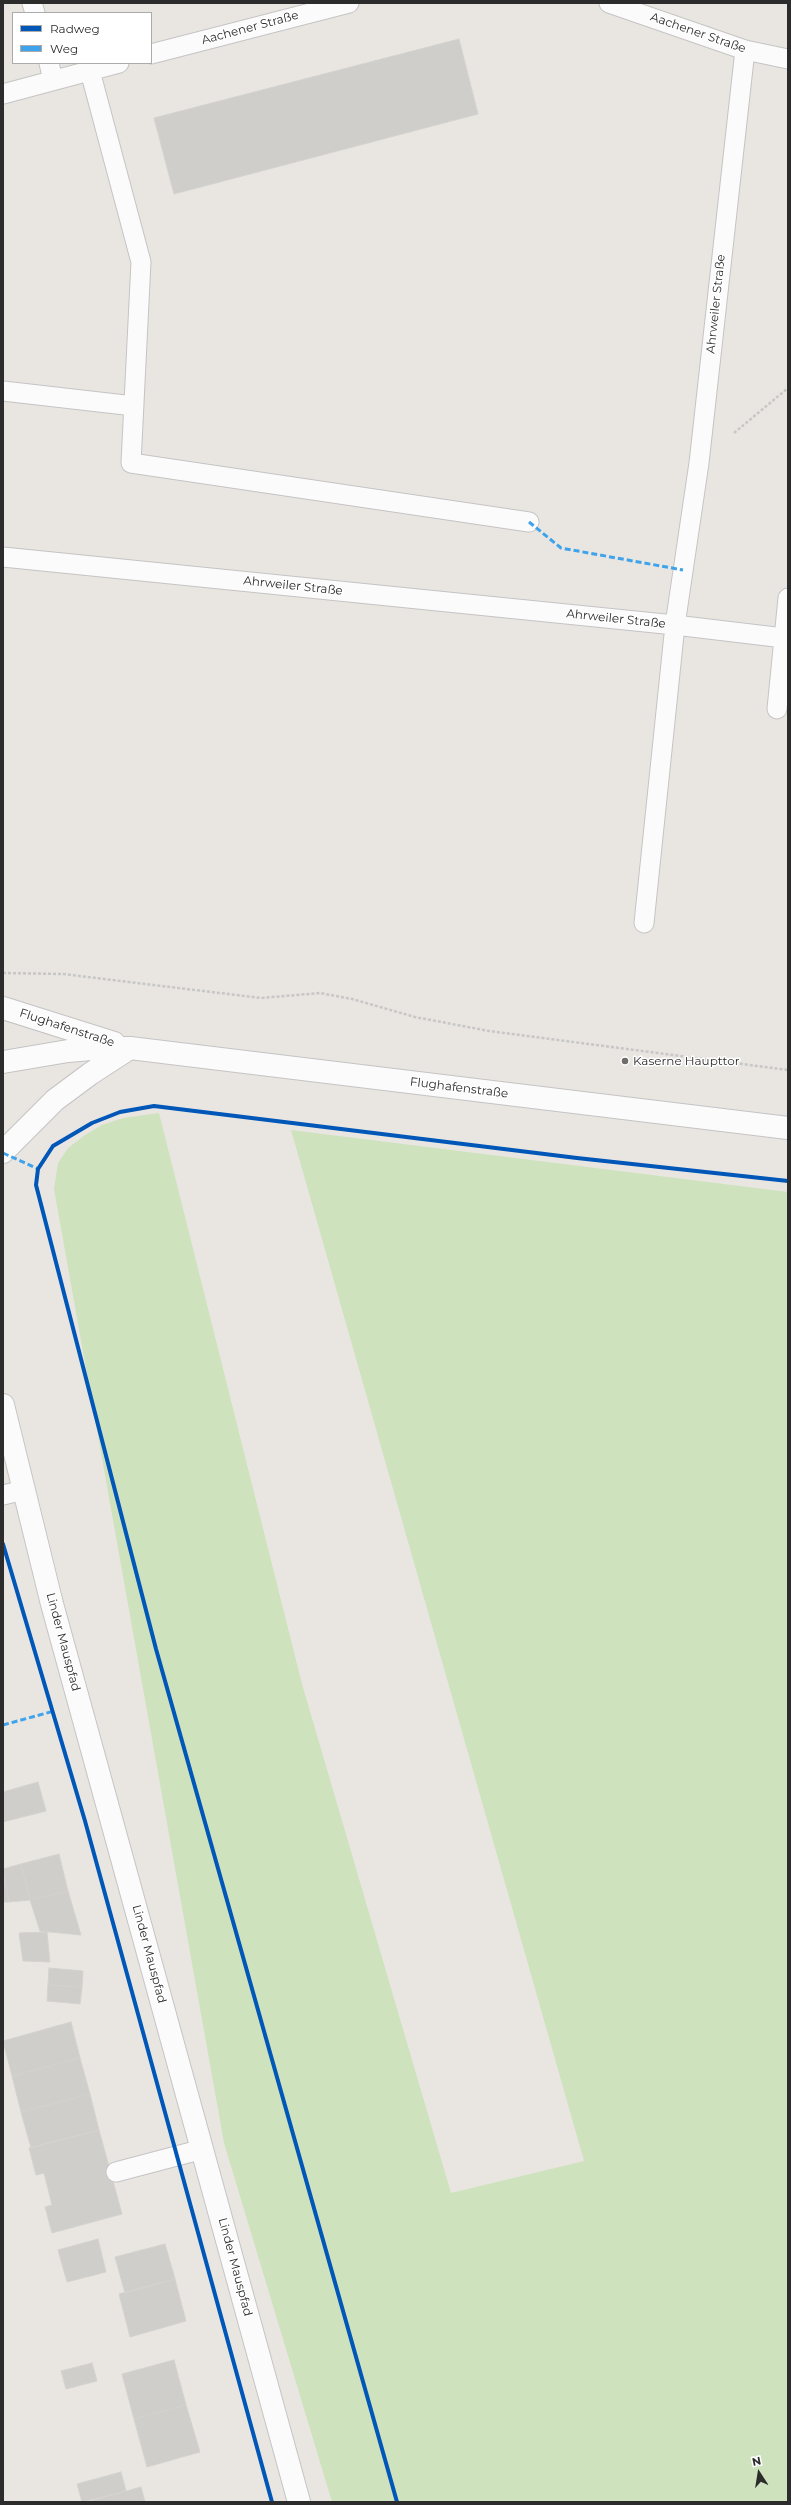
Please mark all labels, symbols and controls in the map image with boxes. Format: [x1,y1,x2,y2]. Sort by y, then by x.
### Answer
street label: Aachener Straße [200,8,300,48]
street label: Aachener Straße [648,10,748,56]
legend [12,12,152,64]
text: Radweg [50,21,100,36]
text: Weg [50,41,78,56]
street label: Ahrweiler Straße [704,254,728,354]
street label: Ahrweiler Straße [243,574,343,598]
street label: Ahrweiler Straße [566,607,666,631]
street label: Flughafenstraße [18,1006,116,1050]
place label: Kaserne Haupttor [633,1054,739,1068]
marker: Kaserne Haupttor [620,1056,630,1066]
street label: Flughafenstraße [409,1075,509,1101]
street label: Linder Mauspfad [43,1591,83,1693]
street label: Linder Mauspfad [129,1903,169,2005]
street label: Linder Mauspfad [215,2216,255,2318]
north arrow [739,2453,779,2493]
text: N [751,2453,762,2469]

